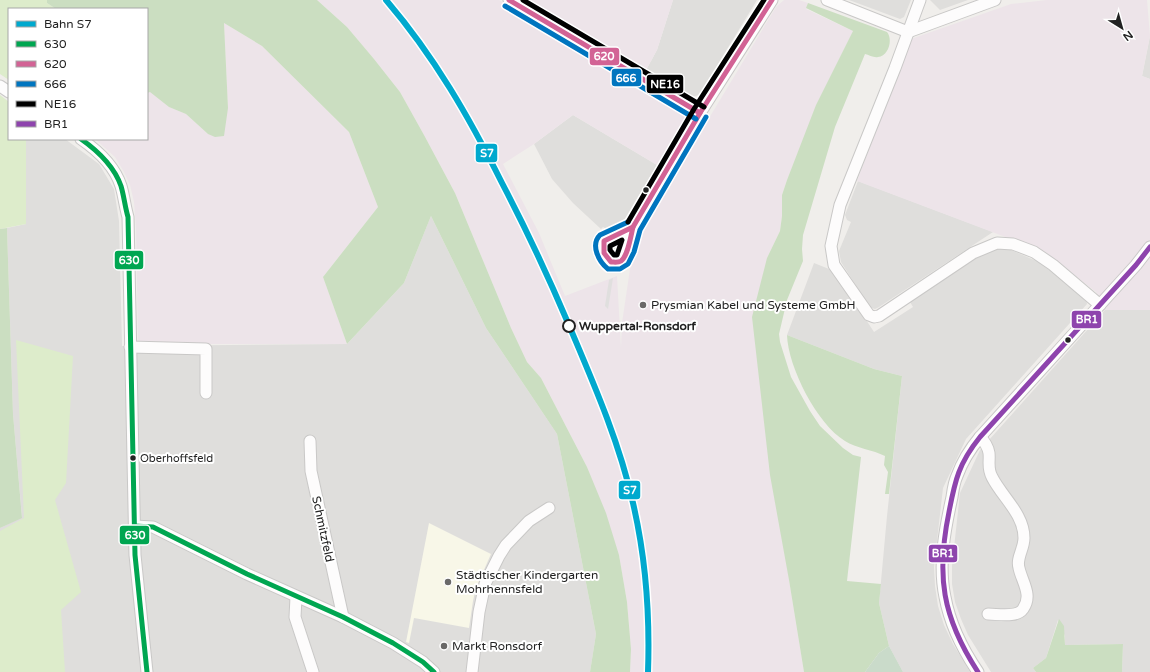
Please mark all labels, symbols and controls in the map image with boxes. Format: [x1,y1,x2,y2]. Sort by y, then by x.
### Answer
legend [8,8,148,140]
north arrow [1102,8,1142,48]
text: Bahn S7 [44,17,92,31]
text: N [1120,28,1135,43]
text: 630 [44,37,67,51]
line badge: 620 [589,47,620,66]
text: 620 [594,50,614,63]
text: 620 [44,57,67,71]
line badge: 666 [611,68,642,87]
text: 666 [616,72,636,85]
line badge: NE16 [646,74,684,94]
text: 666 [44,77,67,91]
text: NE16 [650,78,680,91]
text: NE16 [44,97,76,111]
text: BR1 [44,117,68,131]
line badge: S7 [475,143,498,163]
text: S7 [480,147,494,160]
unlabelled marker [641,185,651,195]
line badge: 630 [114,250,144,270]
text: 630 [119,254,139,267]
place label: Prysmian Kabel und Systeme GmbH [651,298,855,312]
marker: Prysmian Kabel und Systeme GmbH [638,300,648,310]
line badge: BR1 [1071,310,1102,329]
text: BR1 [1076,313,1098,326]
marker: Wuppertal-Ronsdorf [562,319,576,333]
place label: Wuppertal-Ronsdorf [579,319,696,334]
unlabelled marker [1063,335,1073,345]
place label: Oberhoffsfeld [140,452,213,465]
marker: Oberhoffsfeld [128,453,138,463]
line badge: S7 [618,480,641,500]
text: S7 [623,484,637,497]
street label: Schmitzfeld [309,495,337,563]
line badge: 630 [119,525,150,545]
text: 630 [125,529,145,542]
line badge: BR1 [928,544,958,563]
text: BR1 [932,547,954,560]
place label: Städtischer Kindergarten Mohrhennsfeld [456,568,598,596]
marker: Städtischer Kindergarten Mohrhennsfeld [443,577,453,587]
place label: Markt Ronsdorf [452,639,543,653]
marker: Markt Ronsdorf [439,641,449,651]

